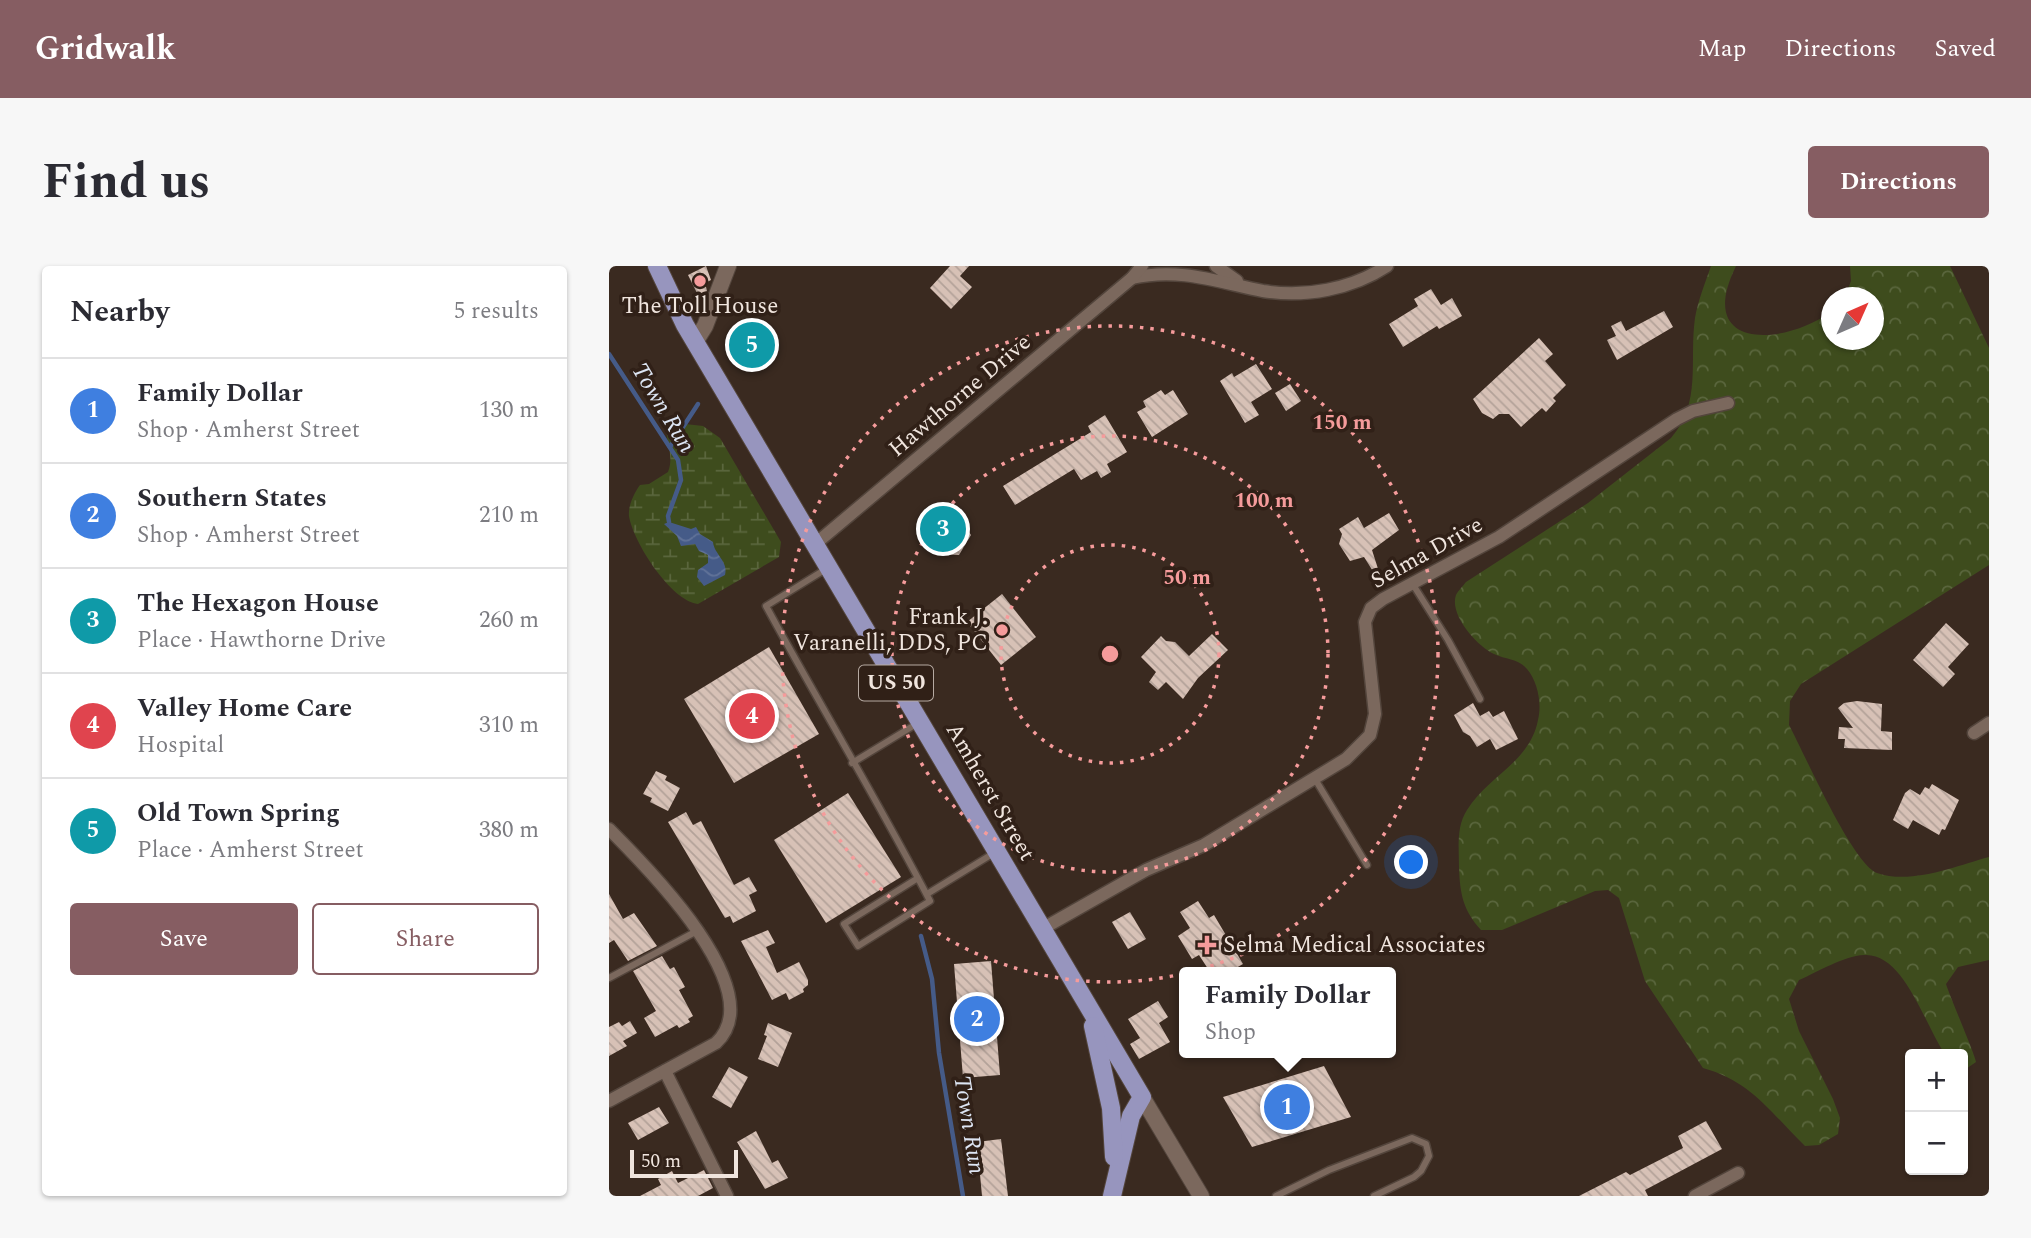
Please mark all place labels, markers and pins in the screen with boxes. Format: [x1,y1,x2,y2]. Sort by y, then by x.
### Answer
marker: The Toll House [692,273,708,289]
place label: The Toll House [622,289,778,324]
pin: 5 [729,319,775,371]
pin: 3 [920,503,966,555]
place label: Frank J. Varanelli, DDS, PC [793,600,988,661]
marker: Frank J. Varanelli, DDS, PC [994,622,1010,638]
centre of rings [1098,642,1122,666]
pin: 4 [729,690,775,742]
place label: Selma Medical Associates [1223,928,1486,963]
marker: Selma Medical Associates [1197,935,1217,955]
pin: 2 [954,993,1000,1045]
pin: 1 [1264,1081,1310,1133]

